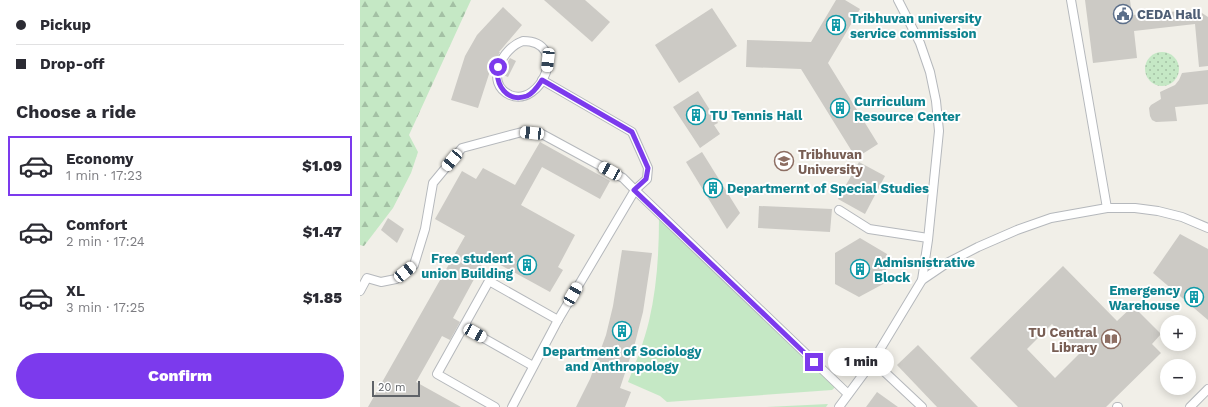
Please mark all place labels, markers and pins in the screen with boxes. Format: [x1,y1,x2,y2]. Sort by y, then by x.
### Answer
public building icon: CEDA Hall [1112,3,1134,25]
place label: CEDA Hall [1137,7,1202,22]
place label: Tribhuvan university service commission [850,11,982,41]
building icon: Tribhuvan university service commission [825,14,847,36]
place label: Curriculum Resource Center [854,94,961,124]
building icon: Curriculum Resource Center [829,97,851,119]
building icon: TU Tennis Hall [685,104,707,126]
place label: TU Tennis Hall [710,108,803,123]
place label: Tribhuvan University [798,147,864,177]
school or university icon: Tribhuvan University [773,150,795,172]
building icon: Departmernt of Special Studies [702,177,724,199]
place label: Departmernt of Special Studies [727,181,929,196]
place label: Free student union Building [421,251,514,281]
building icon: Free student union Building [516,254,538,276]
place label: Admisnistrative Block [874,255,976,285]
building icon: Admisnistrative Block [849,258,871,280]
place label: Emergency Warehouse [1109,283,1181,313]
building icon: Emergency Warehouse [1183,286,1205,308]
building icon: Department of Sociology and Anthropology [611,320,633,342]
place label: TU Central Library [1028,325,1098,355]
library icon: TU Central Library [1100,328,1122,350]
place label: Department of Sociology and Anthropology [542,344,702,374]

